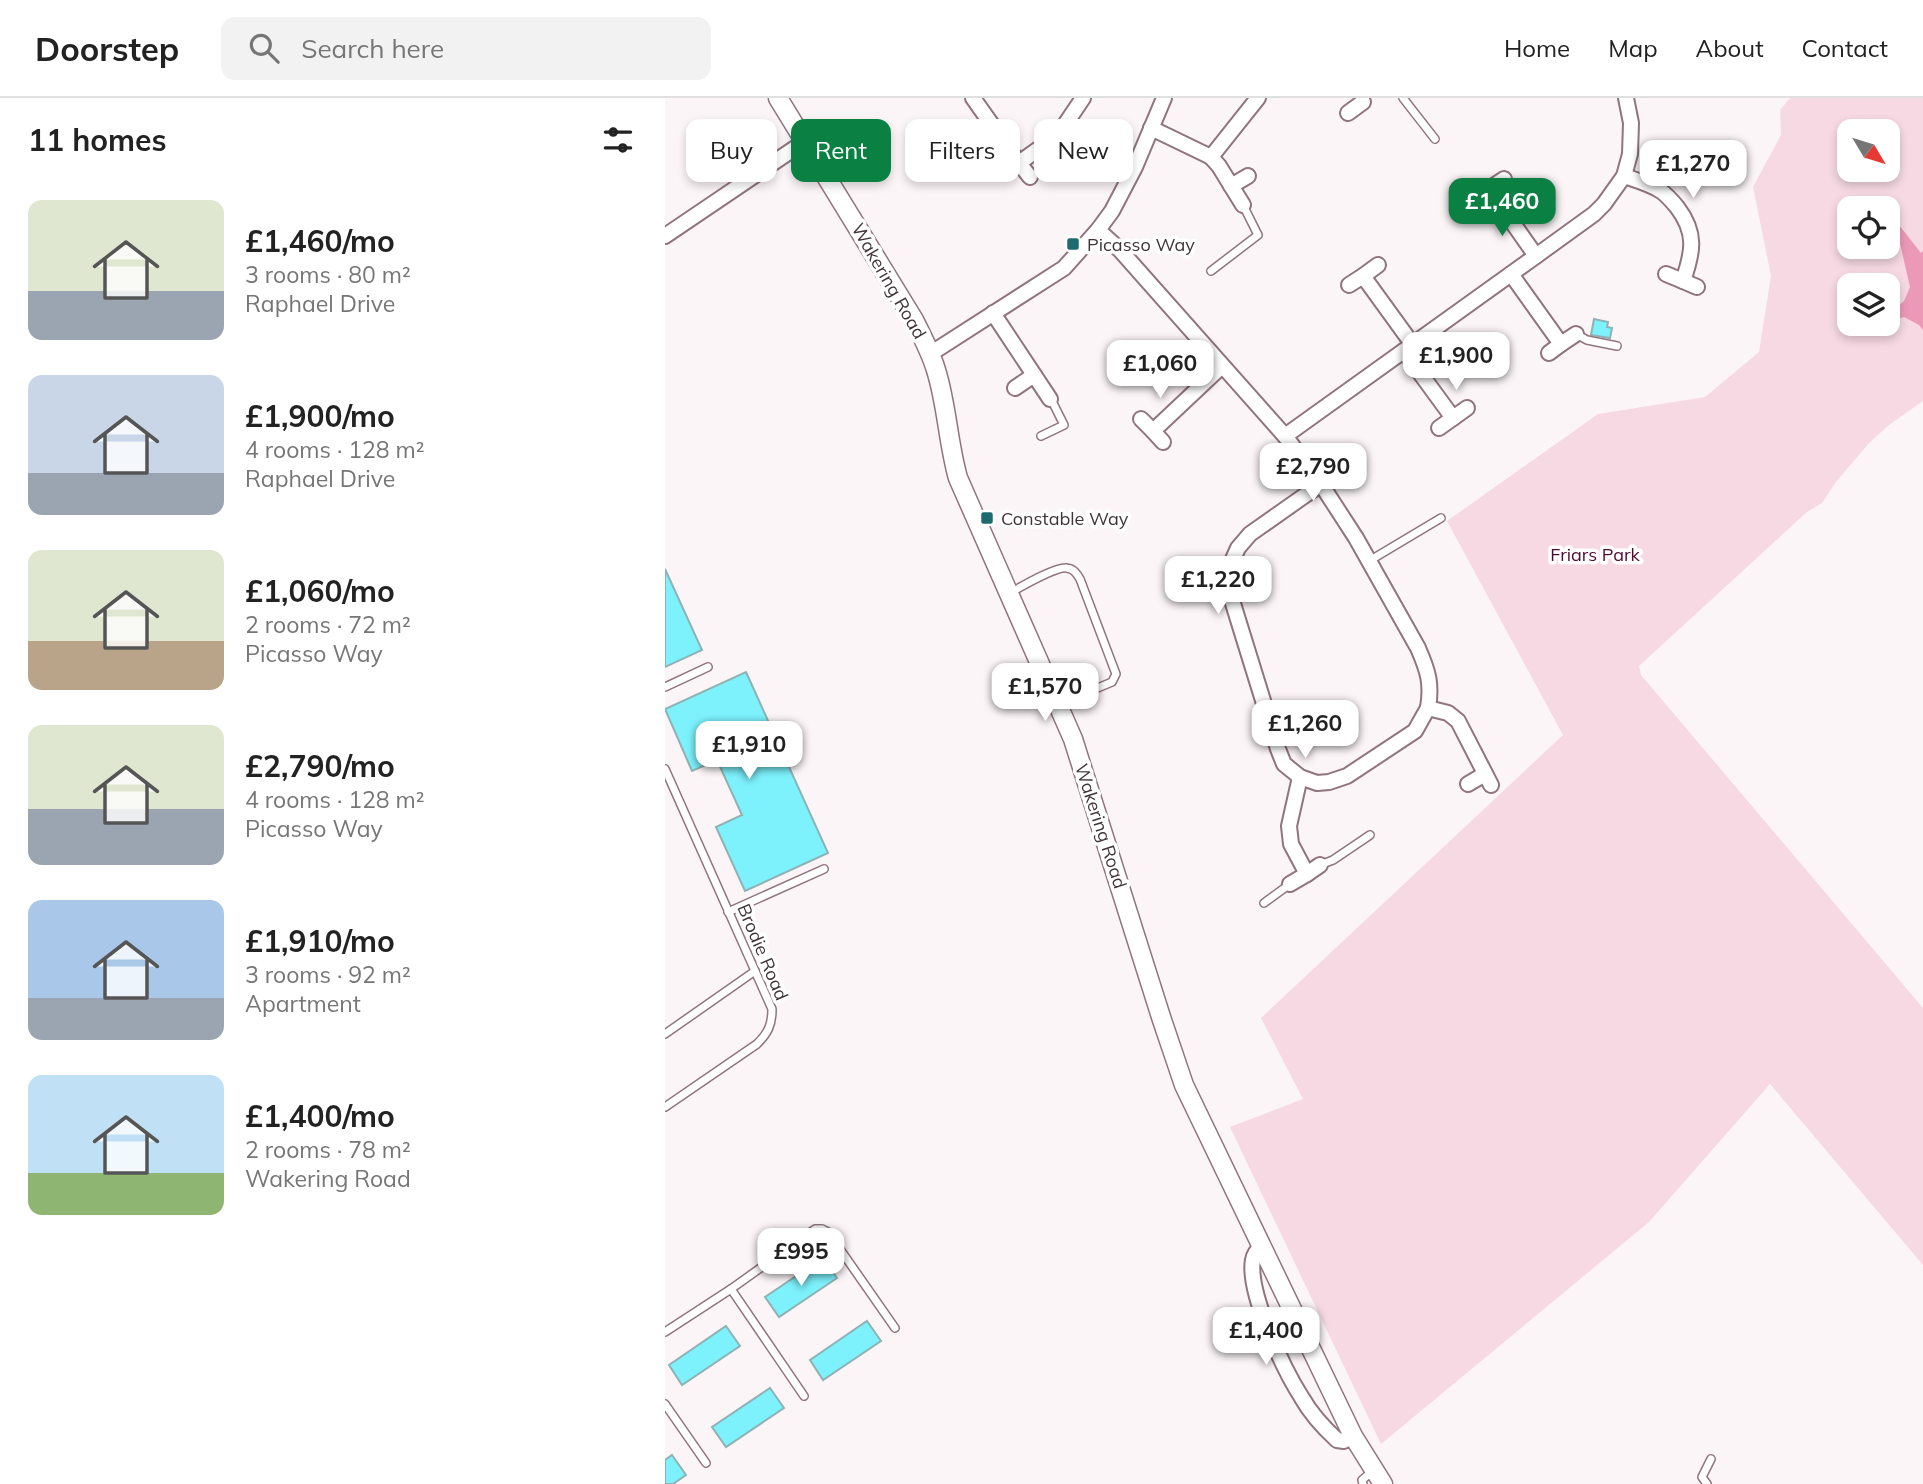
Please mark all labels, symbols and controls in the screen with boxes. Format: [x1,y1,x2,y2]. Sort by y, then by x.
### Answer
search box [221,17,711,80]
text: Doorstep [35,28,179,69]
icon: search [245,29,283,67]
text: Search here [301,32,444,65]
text: Home [1504,33,1570,63]
text: Map [1608,33,1658,63]
text: About [1696,33,1764,63]
text: Contact [1802,33,1888,63]
chip: Buy [686,119,777,182]
chip: Rent [791,119,891,182]
chip: Filters [905,119,1020,182]
chip: New [1034,119,1133,182]
north arrow [1837,119,1901,182]
map controls [1837,119,1900,336]
text: 11 homes [28,121,167,159]
icon: filters [599,121,637,159]
pin: £1,270 [1636,140,1750,200]
text: £1,270 [1656,148,1730,177]
pin: £1,460 [1445,178,1559,238]
text: £1,460 [1465,186,1539,215]
button: locate [1837,196,1900,259]
street label: Wakering Road [847,219,931,343]
text: £1,460/mo [245,222,395,260]
icon: home [84,228,168,312]
place label: Picasso Way [1087,233,1195,256]
marker: Picasso Way [1065,236,1081,252]
text: 3 rooms · 80 m² [245,260,411,289]
button: layers [1837,273,1900,336]
text: Raphael Drive [245,289,395,318]
pin: £1,900 [1399,332,1513,392]
text: £1,900 [1419,340,1493,369]
pin: £1,060 [1103,341,1217,400]
text: £1,060 [1123,348,1197,377]
text: £1,900/mo [245,397,395,435]
icon: home [84,403,168,487]
text: 4 rooms · 128 m² [245,435,425,464]
pin: £2,790 [1256,444,1370,503]
text: £2,790 [1276,451,1350,480]
text: Raphael Drive [245,464,395,493]
place label: Constable Way [1001,507,1129,530]
marker: Constable Way [979,510,995,526]
park label: Friars Park [1550,543,1640,566]
pin: £1,220 [1161,556,1275,616]
text: £1,220 [1181,564,1255,593]
text: £1,060/mo [245,572,395,610]
icon: home [84,578,168,662]
text: 2 rooms · 72 m² [245,610,411,639]
text: Picasso Way [245,639,383,668]
pin: £1,570 [988,664,1102,723]
text: £1,570 [1008,671,1082,700]
pin: £1,260 [1248,700,1362,760]
text: £1,260 [1268,708,1342,737]
pin: £1,910 [692,722,806,781]
text: £1,910 [712,729,786,758]
text: £2,790/mo [245,747,395,785]
icon: home [84,753,168,837]
street label: Wakering Road [1070,761,1132,891]
text: 4 rooms · 128 m² [245,785,425,814]
text: Picasso Way [245,814,383,843]
street label: Brodie Road [732,900,794,1004]
text: £1,910/mo [245,922,395,960]
icon: home [84,928,168,1012]
text: 3 rooms · 92 m² [245,960,411,989]
text: Apartment [245,989,361,1018]
text: £1,400/mo [245,1097,395,1135]
icon: home [84,1103,168,1187]
text: 2 rooms · 78 m² [245,1135,411,1164]
text: Wakering Road [245,1164,411,1193]
pin: £995 [760,1228,842,1288]
text: £995 [773,1236,829,1265]
pin: £1,400 [1209,1308,1323,1367]
text: £1,400 [1229,1315,1303,1344]

